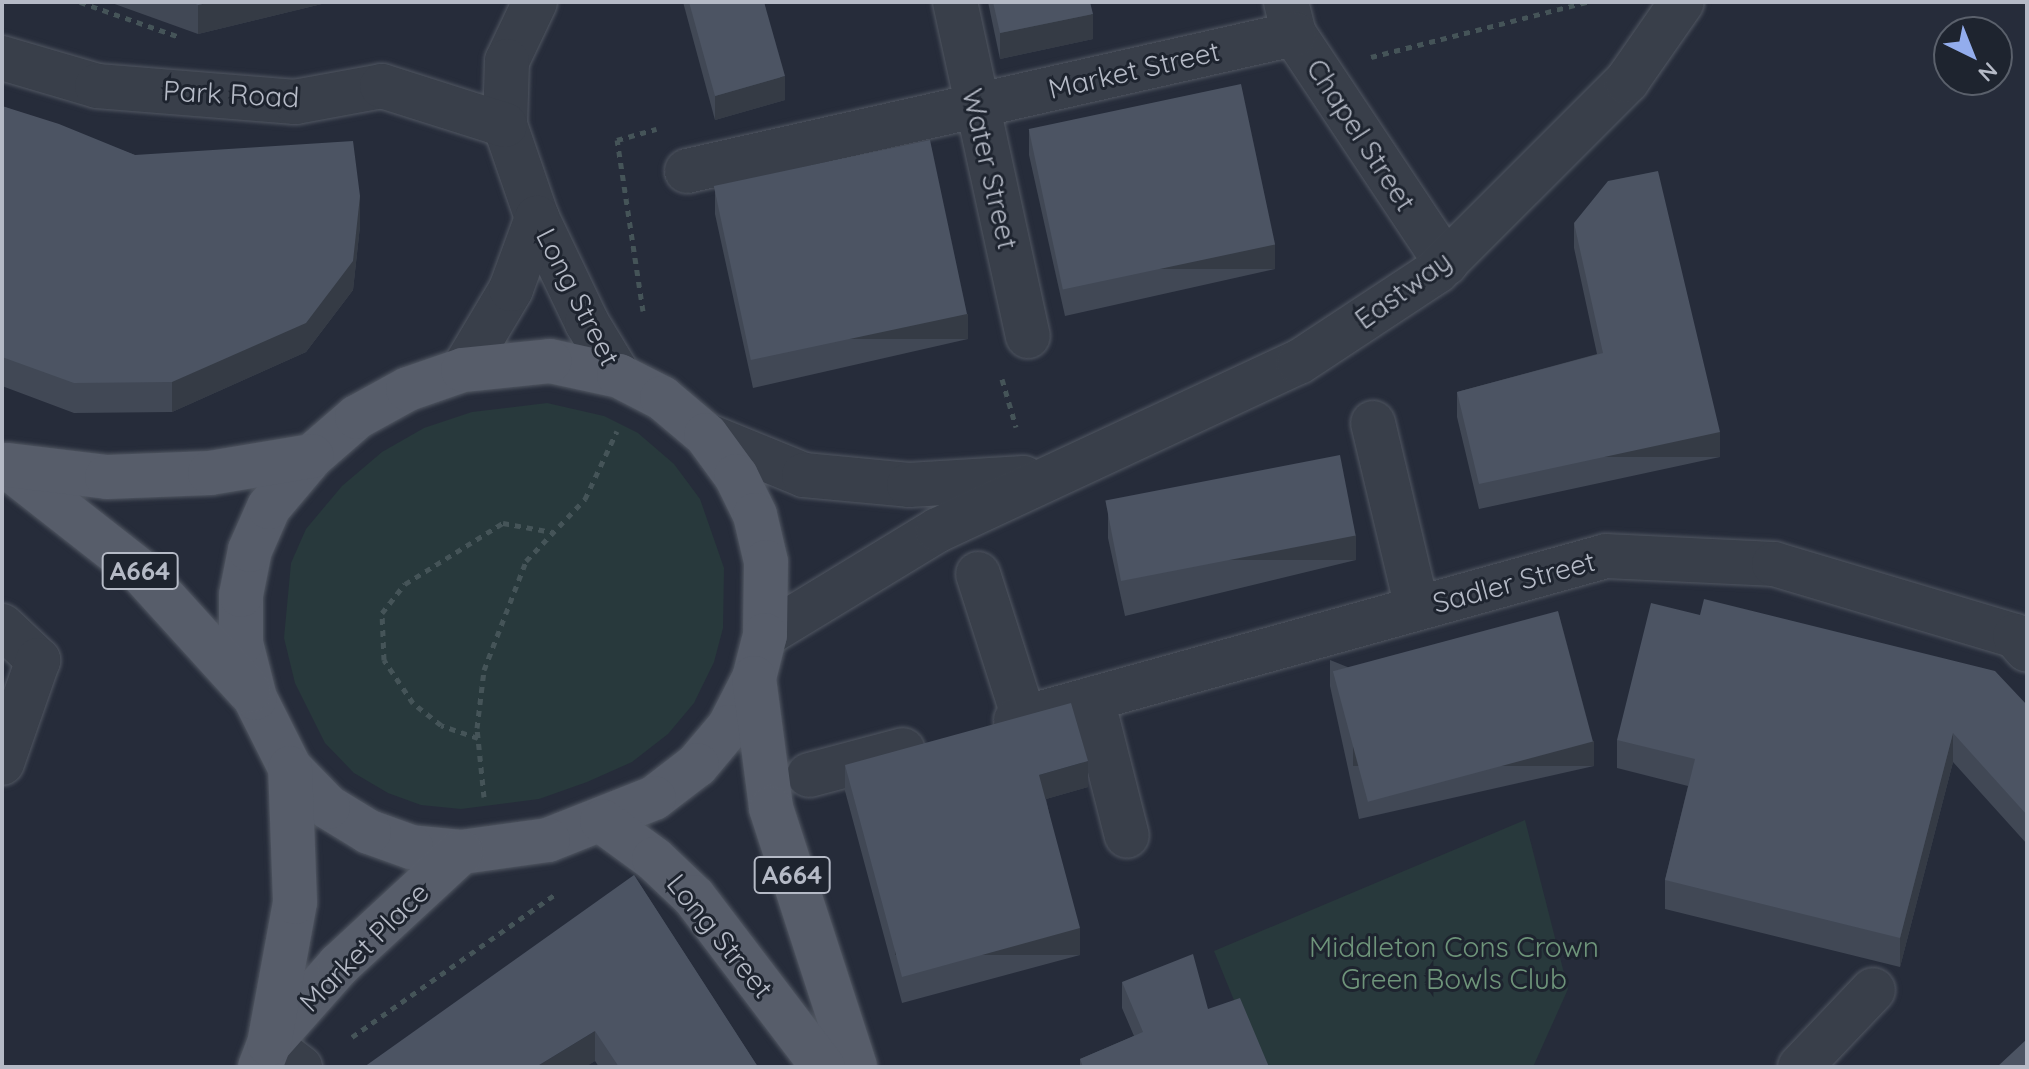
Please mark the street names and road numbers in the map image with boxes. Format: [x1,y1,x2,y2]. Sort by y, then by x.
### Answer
street label: Market Street [1045,34,1223,106]
street label: Chapel Street [1299,53,1423,217]
street label: Park Road [162,74,300,114]
street label: Water Street [955,85,1025,253]
street label: Long Street [529,223,627,371]
street label: Eastway [1348,244,1458,336]
street label: Sadler Street [1429,544,1599,620]
road number: A664 [100,549,180,593]
road number: A664 [752,853,832,897]
street label: Long Street [660,867,780,1005]
street label: Market Place [292,875,436,1019]

